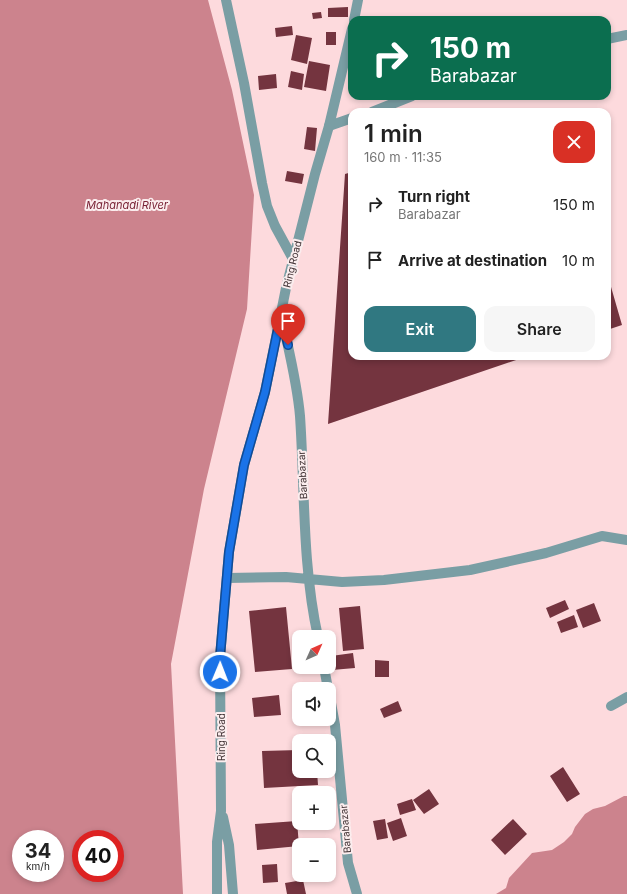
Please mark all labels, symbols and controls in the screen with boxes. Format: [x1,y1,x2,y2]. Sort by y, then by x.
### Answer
text: 150 m [430,31,511,65]
icon: right [364,32,416,84]
text: Barabazar [430,65,517,86]
text: 1 min [364,119,423,148]
button: close [553,121,595,163]
text: 160 m · 11:35 [364,149,442,165]
text: Turn right [398,187,470,206]
icon: right [364,193,386,215]
text: 150 m [553,195,595,214]
water label: Mahanadi River [86,198,169,212]
text: Barabazar [398,206,461,222]
street label: Ring Road [280,239,304,289]
icon: arrive [364,249,386,271]
text: Arrive at destination [398,251,547,270]
text: 10 m [562,251,595,270]
pin [271,304,305,345]
button: Exit [364,306,476,352]
button: Share [484,306,595,352]
icon: arrive [277,310,299,332]
street label: Barabazar [295,450,309,499]
north arrow [292,630,336,674]
map controls [292,630,336,882]
position arrow [199,651,241,693]
button: sound [292,682,336,726]
street label: Ring Road [215,713,227,761]
button: search [292,734,336,778]
button: + [292,786,336,830]
street label: Barabazar [337,804,353,854]
speed limit sign: 40 [72,830,124,882]
button: − [292,838,336,882]
text: 34 [25,839,51,863]
text: km/h [26,860,50,872]

